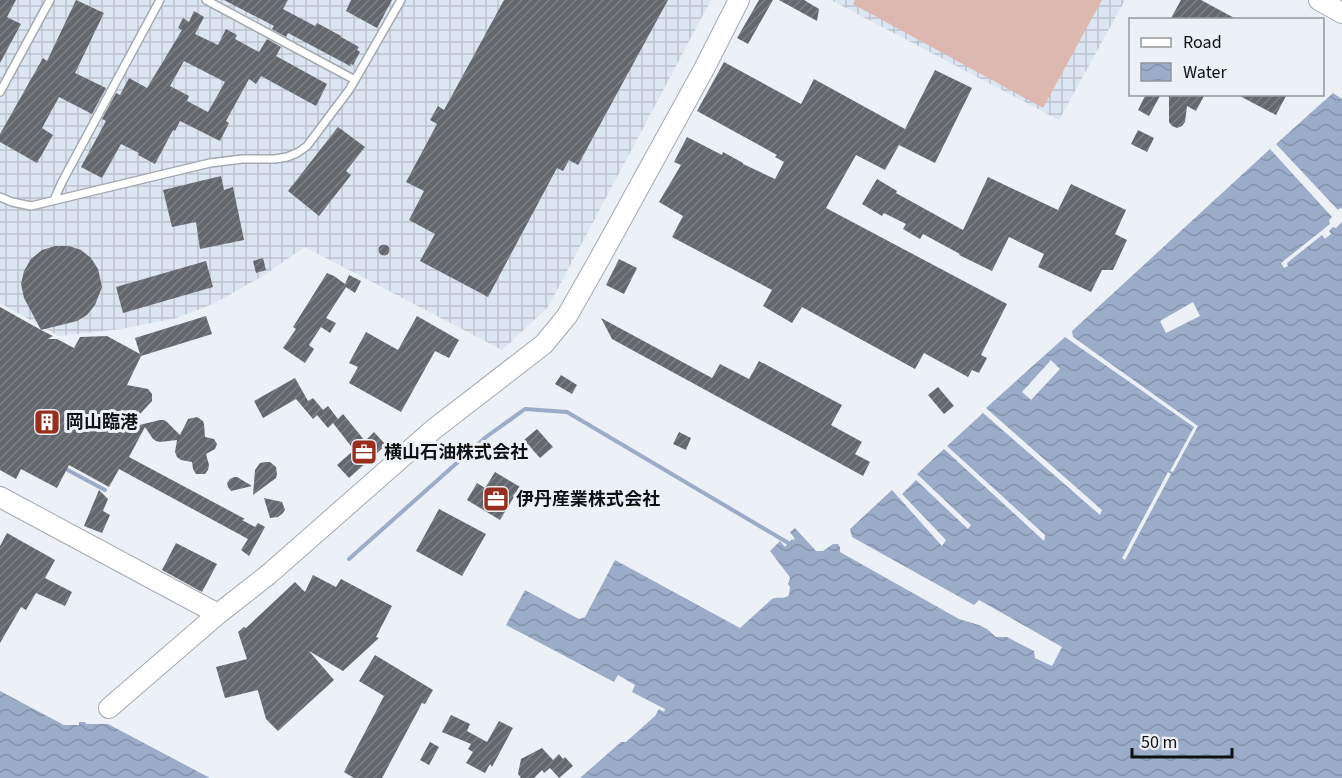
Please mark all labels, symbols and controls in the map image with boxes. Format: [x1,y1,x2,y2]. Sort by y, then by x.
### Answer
legend [1129,18,1324,96]
text: Road [1183,30,1222,55]
text: Water [1183,60,1227,85]
building icon: 岡山臨港 [32,407,62,437]
place label: 岡山臨港 [66,410,138,435]
office icon: 横山石油株式会社 [349,437,379,467]
place label: 横山石油株式会社 [384,440,528,465]
office icon: 伊丹産業株式会社 [481,484,511,514]
place label: 伊丹産業株式会社 [516,487,660,512]
scale bar [1132,721,1232,759]
text: 50 m [1141,730,1177,755]

